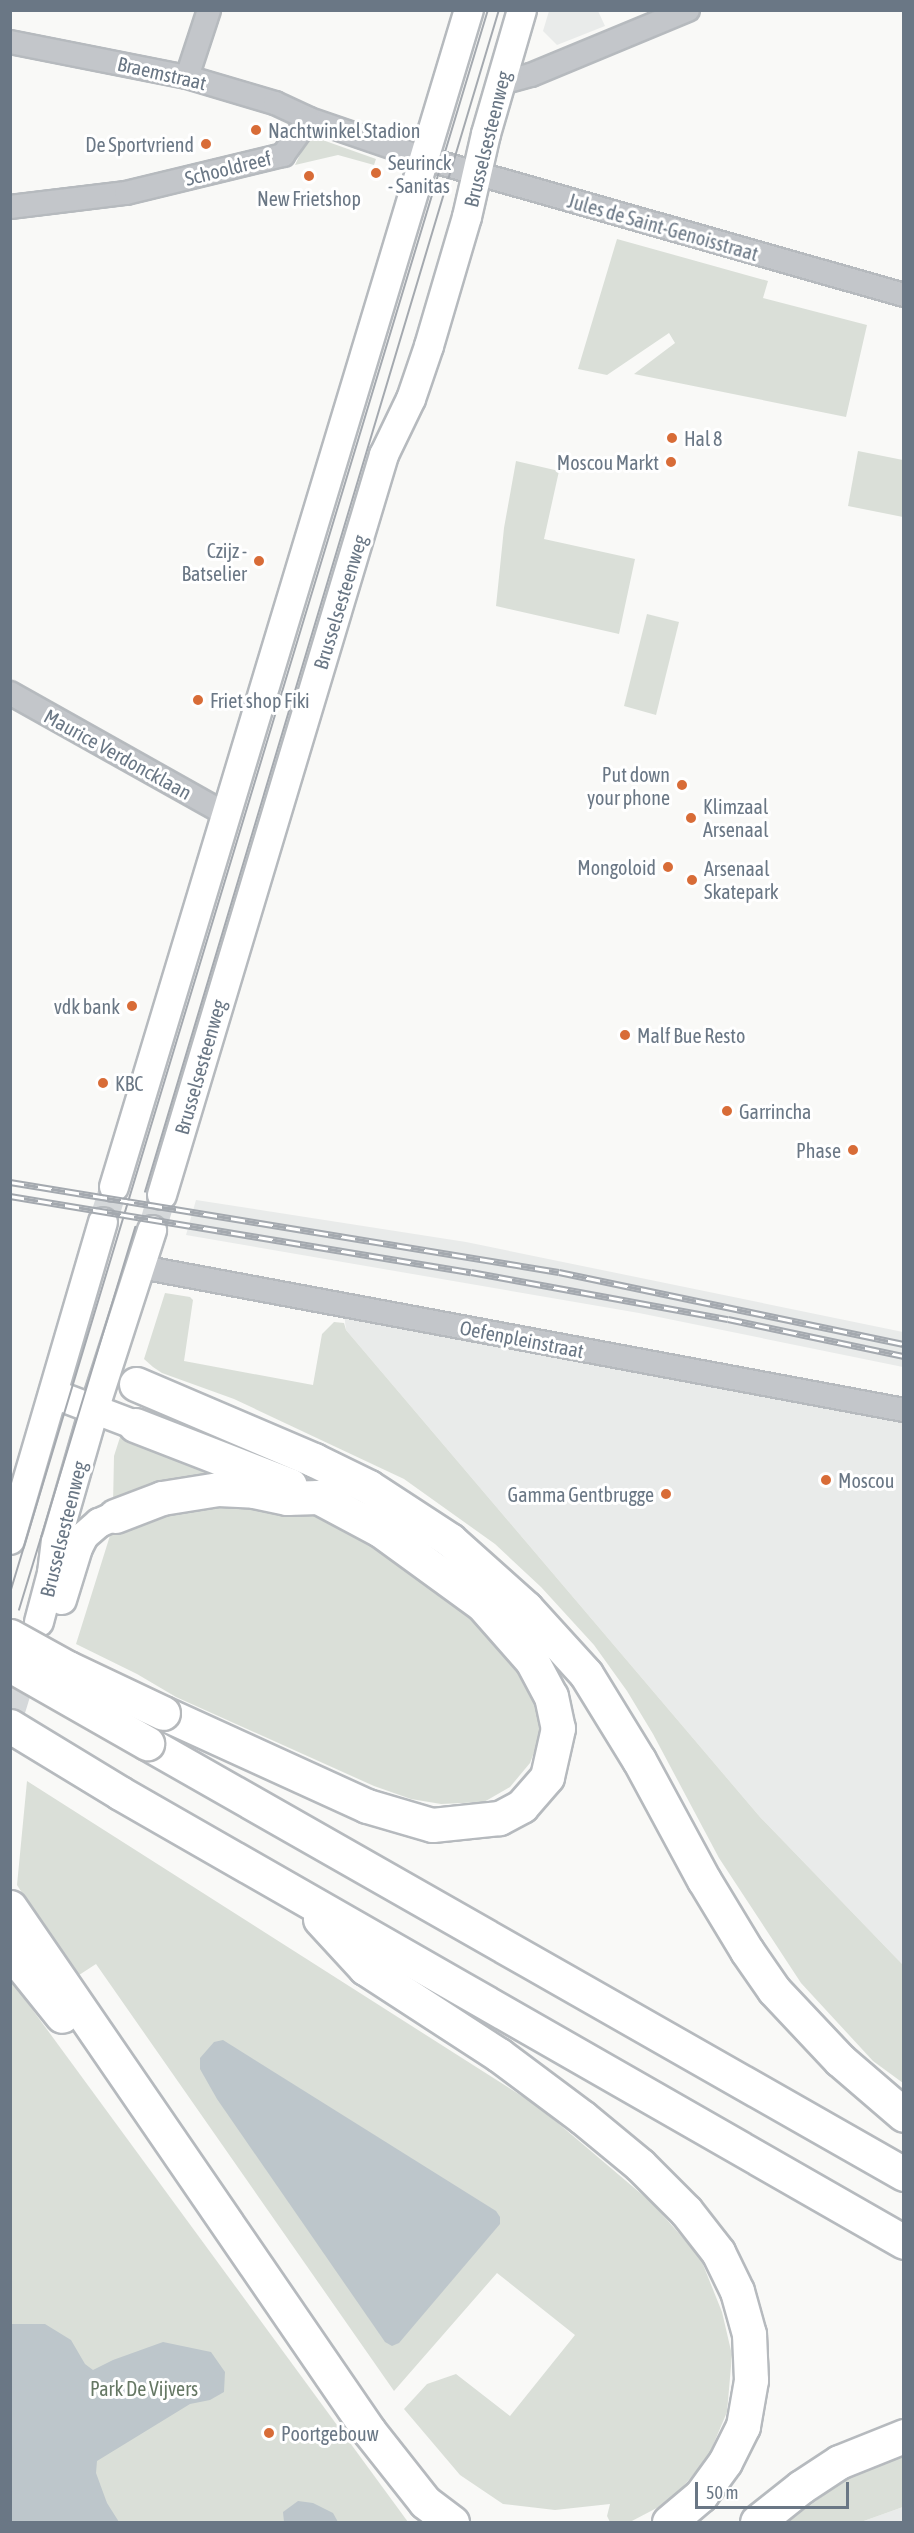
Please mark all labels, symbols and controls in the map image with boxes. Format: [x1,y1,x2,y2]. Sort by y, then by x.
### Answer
street label: Braemstraat [115,51,209,95]
street label: Brusselsesteenweg [458,68,516,210]
place label: Nachtwinkel Stadion [268,118,420,142]
marker: Nachtwinkel Stadion [249,123,263,137]
place label: De Sportvriend [85,132,194,156]
marker: De Sportvriend [199,137,213,151]
street label: Schooldreef [182,146,274,190]
place label: Seurinck - Sanitas [388,150,452,197]
marker: Seurinck - Sanitas [369,166,383,180]
marker: New Frietshop [302,169,316,183]
place label: New Frietshop [257,186,361,210]
street label: Jules de Saint-Genoisstraat [565,188,761,266]
place label: Hal 8 [684,426,722,450]
marker: Hal 8 [665,431,679,445]
place label: Moscou Markt [557,450,659,474]
marker: Moscou Markt [664,455,678,469]
street label: Brusselsesteenweg [308,532,372,672]
place label: Czijz - Batselier [181,538,247,585]
marker: Czijz - Batselier [252,554,266,568]
place label: Friet shop Fiki [210,688,310,712]
marker: Friet shop Fiki [191,693,205,707]
street label: Maurice Verdoncklaan [40,704,196,804]
place label: Put down your phone [587,762,670,809]
marker: Put down your phone [675,778,689,792]
place label: Klimzaal Arsenaal [703,795,768,842]
marker: Klimzaal Arsenaal [684,811,698,825]
place label: Mongoloid [577,855,656,879]
place label: Arsenaal Skatepark [704,856,779,903]
marker: Mongoloid [661,860,675,874]
marker: Arsenaal Skatepark [685,873,699,887]
place label: vdk bank [54,994,120,1018]
street label: Brusselsesteenweg [169,997,231,1137]
marker: vdk bank [125,999,139,1013]
place label: Malf Bue Resto [637,1023,745,1047]
marker: Malf Bue Resto [618,1028,632,1042]
place label: KBC [115,1071,143,1095]
marker: KBC [96,1076,110,1090]
place label: Garrincha [739,1099,811,1123]
marker: Garrincha [720,1104,734,1118]
place label: Phase [796,1138,841,1162]
marker: Phase [846,1143,860,1157]
street label: Oefenpleinstraat [458,1315,586,1363]
street label: Brusselsesteenweg [34,1458,92,1600]
place label: Moscou [838,1468,894,1492]
marker: Moscou [819,1473,833,1487]
place label: Gamma Gentbrugge [508,1482,654,1506]
marker: Gamma Gentbrugge [659,1487,673,1501]
park label: Park De Vijvers [90,2376,198,2400]
place label: Poortgebouw [281,2421,379,2445]
marker: Poortgebouw [262,2426,276,2440]
scale bar [698,2470,852,2508]
text: 50 m [706,2482,738,2503]

